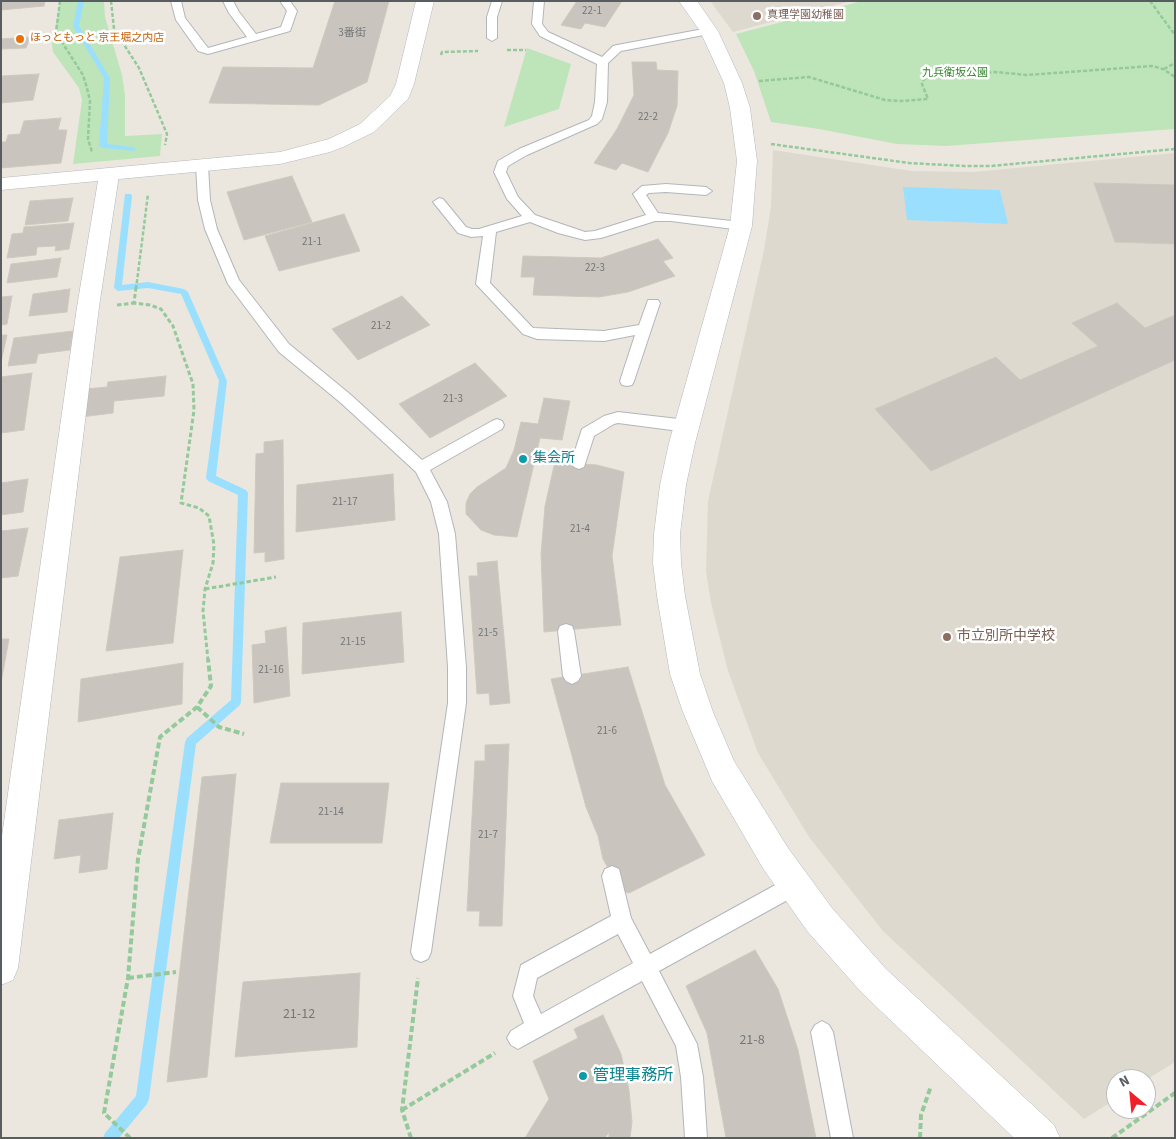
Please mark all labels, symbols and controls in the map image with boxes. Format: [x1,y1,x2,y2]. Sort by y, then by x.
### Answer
house number: 22-1 [582,5,602,19]
place label: 真理学園幼稚園 [767,9,844,23]
marker: 真理学園幼稚園 [751,10,763,22]
house number: 3番街 [338,27,366,41]
place label: ほっともっと 京王堀之内店 [30,32,164,46]
marker: ほっともっと 京王堀之内店 [14,33,26,45]
park label: 九兵衛坂公園 [922,67,988,81]
house number: 22-2 [638,111,658,125]
house number: 21-1 [302,236,322,250]
house number: 22-3 [585,262,605,276]
house number: 21-2 [371,320,391,334]
house number: 21-3 [443,393,463,407]
place label: 集会所 [533,451,575,467]
marker: 集会所 [517,453,529,465]
house number: 21-17 [332,496,358,510]
house number: 21-4 [570,523,590,537]
house number: 21-5 [478,627,498,641]
place label: 市立別所中学校 [957,629,1055,645]
marker: 市立別所中学校 [941,631,953,643]
house number: 21-15 [340,636,366,650]
house number: 21-16 [258,664,284,678]
house number: 21-6 [597,725,617,739]
house number: 21-14 [318,806,344,820]
house number: 21-7 [478,829,498,843]
house number: 21-12 [283,1007,315,1023]
house number: 21-8 [739,1033,765,1049]
place label: 管理事務所 [593,1066,673,1086]
north arrow [1106,1069,1156,1119]
marker: 管理事務所 [577,1070,589,1082]
text: N [1116,1071,1133,1093]

